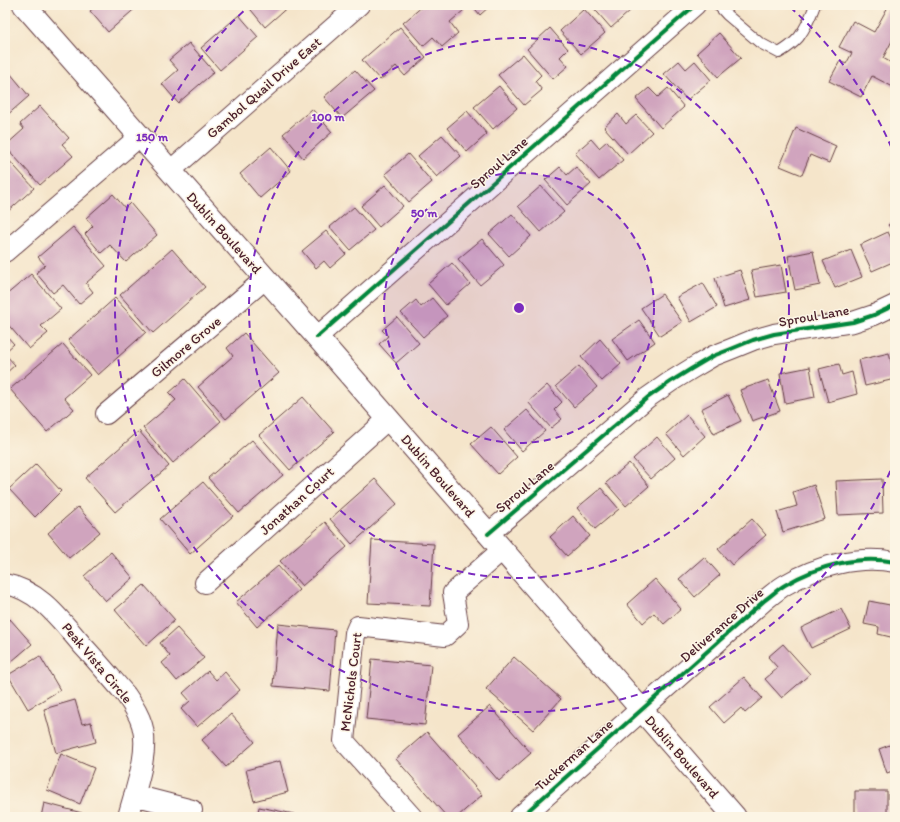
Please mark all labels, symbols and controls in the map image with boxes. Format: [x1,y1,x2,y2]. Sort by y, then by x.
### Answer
street label: Gambol Quail Drive East [203,34,325,142]
text: 100 m [311,110,345,124]
text: 150 m [136,130,169,144]
street label: Sproul Lane [466,133,532,193]
street label: Dublin Boulevard [183,188,265,278]
text: 50 m [411,206,438,220]
centre of rings [512,301,526,315]
street label: Sproul Lane [777,301,851,331]
street label: Gilmore Grove [147,312,225,381]
street label: Dublin Boulevard [397,431,479,521]
street label: Sproul Lane [492,457,558,516]
street label: Jonathan Court [256,463,338,539]
street label: Deliverance Drive [677,584,768,666]
street label: Peak Vista Circle [58,619,136,707]
street label: McNichols Court [336,632,366,732]
street label: Dublin Boulevard [641,712,723,802]
street label: Tuckerman Lane [531,715,617,794]

